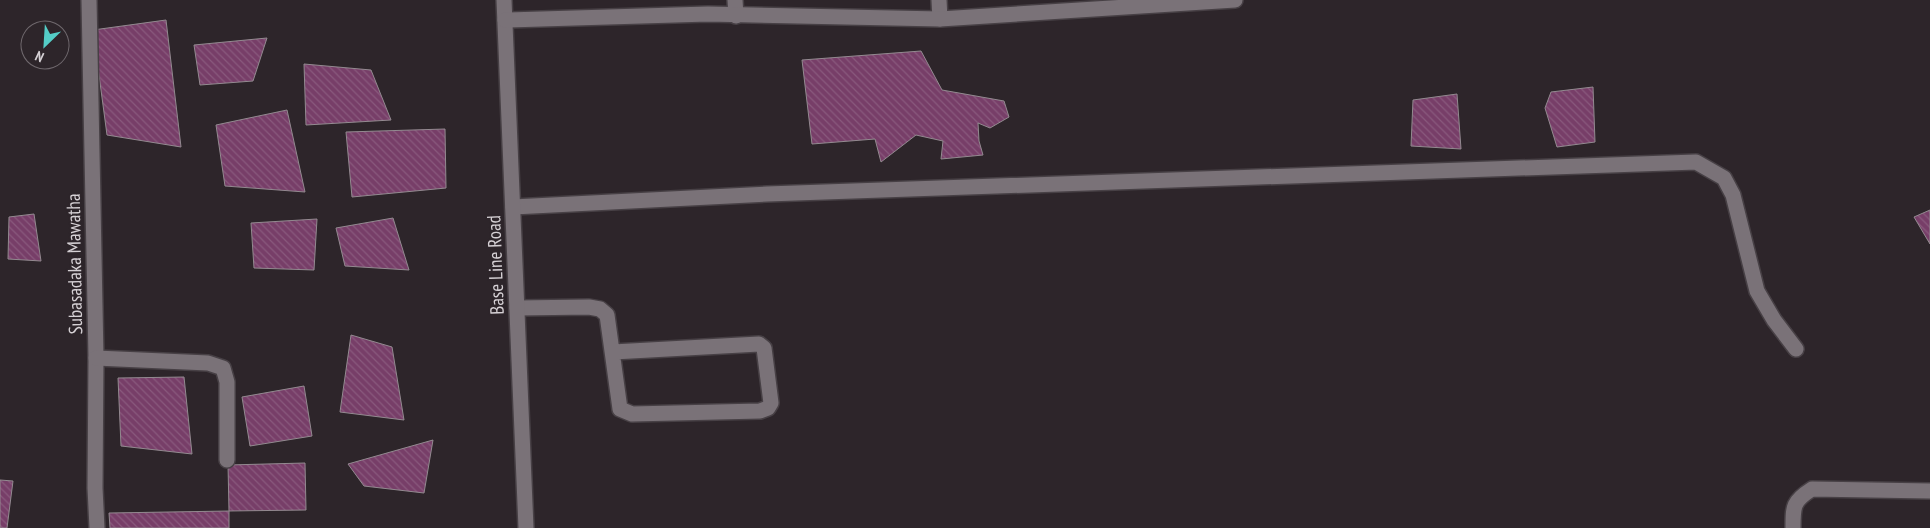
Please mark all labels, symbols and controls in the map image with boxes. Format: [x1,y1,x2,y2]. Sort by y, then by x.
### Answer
north arrow [20,20,70,70]
text: N [32,47,47,67]
street label: Subasadaka Mawatha [61,193,87,335]
street label: Base Line Road [481,215,509,315]

